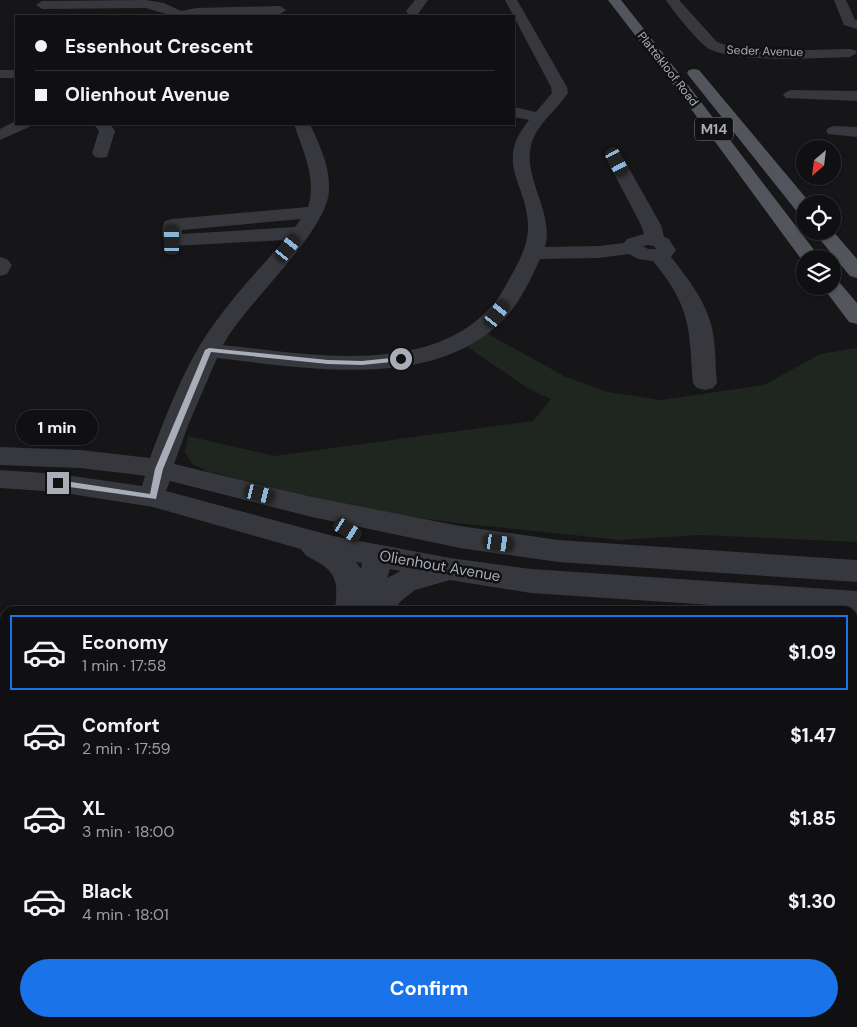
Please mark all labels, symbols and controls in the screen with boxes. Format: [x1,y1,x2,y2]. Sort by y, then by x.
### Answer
street label: Plattekloof Road [634,29,702,109]
text: Essenhout Crescent [65,34,253,59]
street label: Seder Avenue [726,42,804,60]
text: Olienhout Avenue [65,82,230,107]
road number: M14 [695,118,733,140]
north arrow [796,140,841,185]
map controls [796,140,841,295]
car [603,145,630,179]
button: locate [796,195,841,240]
car [164,225,179,255]
car [272,232,303,264]
button: layers [796,250,841,295]
car [481,298,512,330]
route start [390,348,412,370]
callout: 1 min [17,410,99,446]
text: 1 min [38,417,76,438]
route end [47,472,69,494]
car [243,483,276,505]
car [331,516,364,544]
car [483,533,514,553]
street label: Olienhout Avenue [378,546,502,586]
icon: car [22,630,67,675]
text: Economy [82,630,169,655]
text: $1.09 [788,640,836,665]
text: 1 min · 17:58 [82,655,166,676]
icon: car [22,713,67,758]
text: Comfort [82,713,160,738]
text: $1.47 [790,723,836,748]
text: 2 min · 17:59 [82,738,171,759]
icon: car [22,796,67,841]
text: XL [82,796,105,821]
text: $1.85 [789,806,836,831]
text: 3 min · 18:00 [82,821,175,842]
icon: car [22,879,67,924]
text: Black [82,879,133,904]
text: $1.30 [788,889,836,914]
text: 4 min · 18:01 [82,904,169,925]
button: Confirm [20,959,838,1017]

